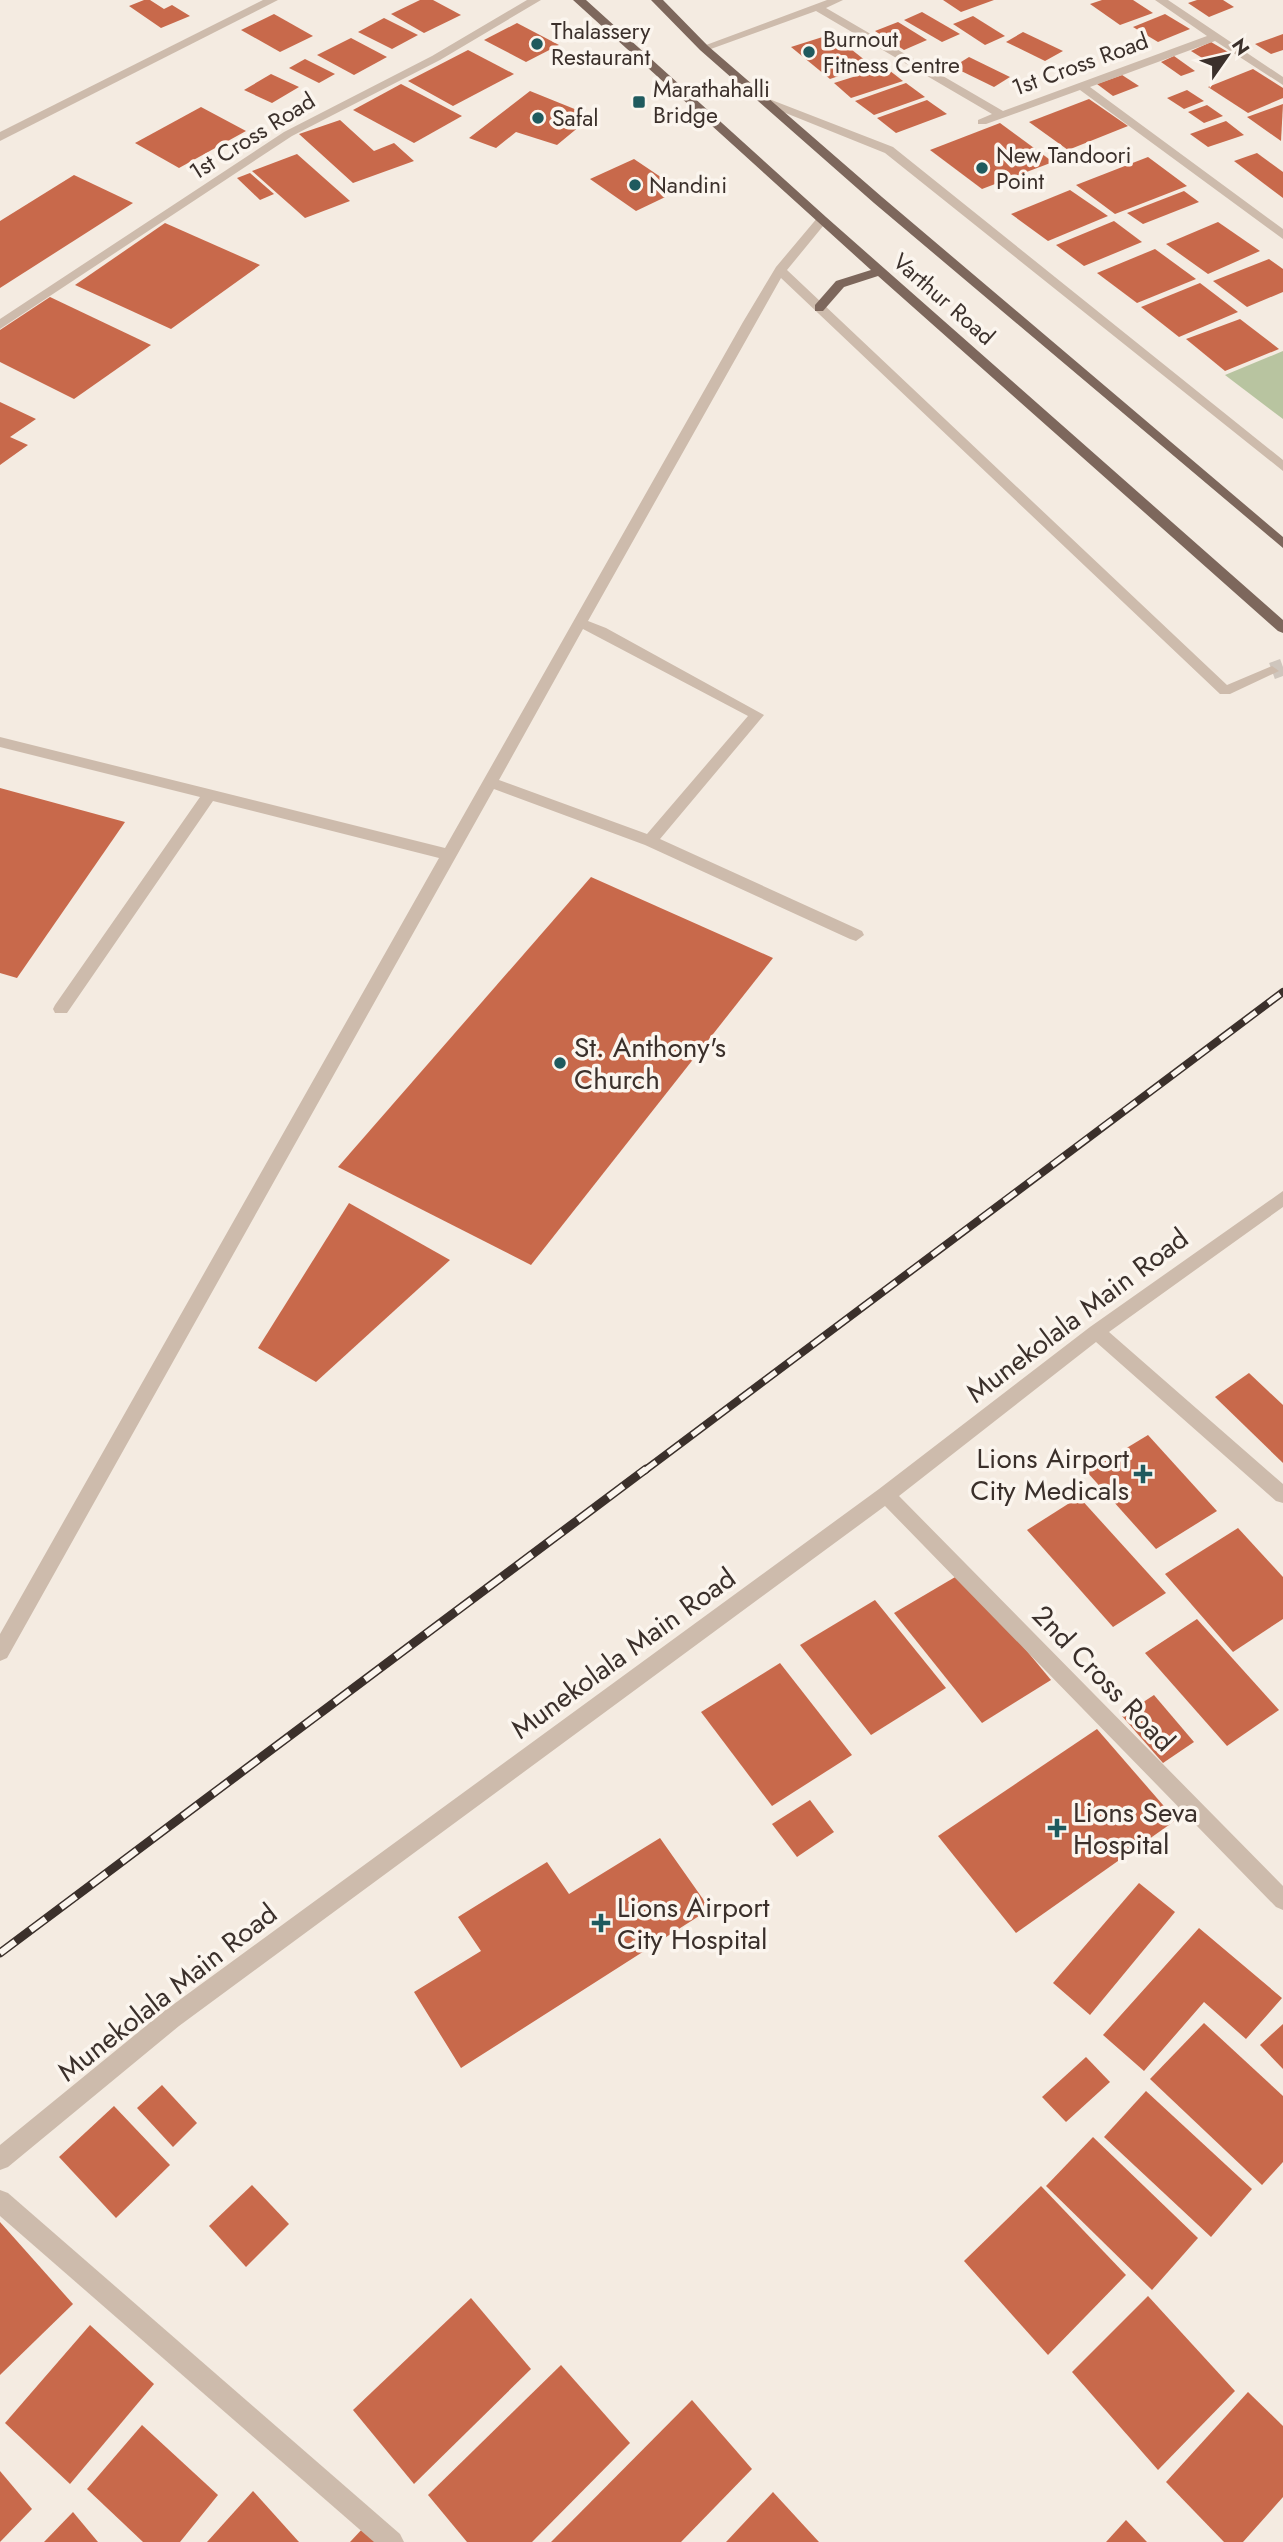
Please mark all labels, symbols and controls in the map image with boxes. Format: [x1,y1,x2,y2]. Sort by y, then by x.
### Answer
place label: Thalassery Restaurant [551,14,651,74]
north arrow [1192,21,1262,91]
place label: Burnout Fitness Centre [823,22,960,82]
street label: 1st Cross Road [1007,24,1153,104]
text: N [1225,33,1256,61]
marker: Thalassery Restaurant [529,36,545,52]
marker: Burnout Fitness Centre [801,44,817,60]
place label: Marathahalli Bridge [653,72,770,132]
street label: 1st Cross Road [182,84,322,188]
marker: Marathahalli Bridge [631,94,647,110]
place label: Safal [552,101,599,135]
marker: Safal [530,110,546,126]
place label: New Tandoori Point [996,138,1132,198]
marker: New Tandoori Point [974,160,990,176]
place label: Nandini [649,168,727,202]
marker: Nandini [627,177,643,193]
street label: Varthur Road [885,245,1003,353]
place label: St. Anthony's Church [574,1027,726,1100]
marker: St. Anthony's Church [552,1055,568,1071]
street label: Munekolala Main Road [958,1218,1197,1413]
place label: Lions Airport City Medicals [970,1438,1129,1511]
marker: Lions Airport City Medicals [1135,1466,1151,1482]
street label: Munekolala Main Road [502,1558,744,1749]
street label: 2nd Cross Road [1023,1596,1184,1761]
place label: Lions Seva Hospital [1073,1792,1198,1865]
marker: Lions Seva Hospital [1047,1818,1067,1838]
place label: Lions Airport City Hospital [617,1887,770,1960]
street label: Munekolala Main Road [49,1893,286,2091]
marker: Lions Airport City Hospital [591,1913,611,1933]

